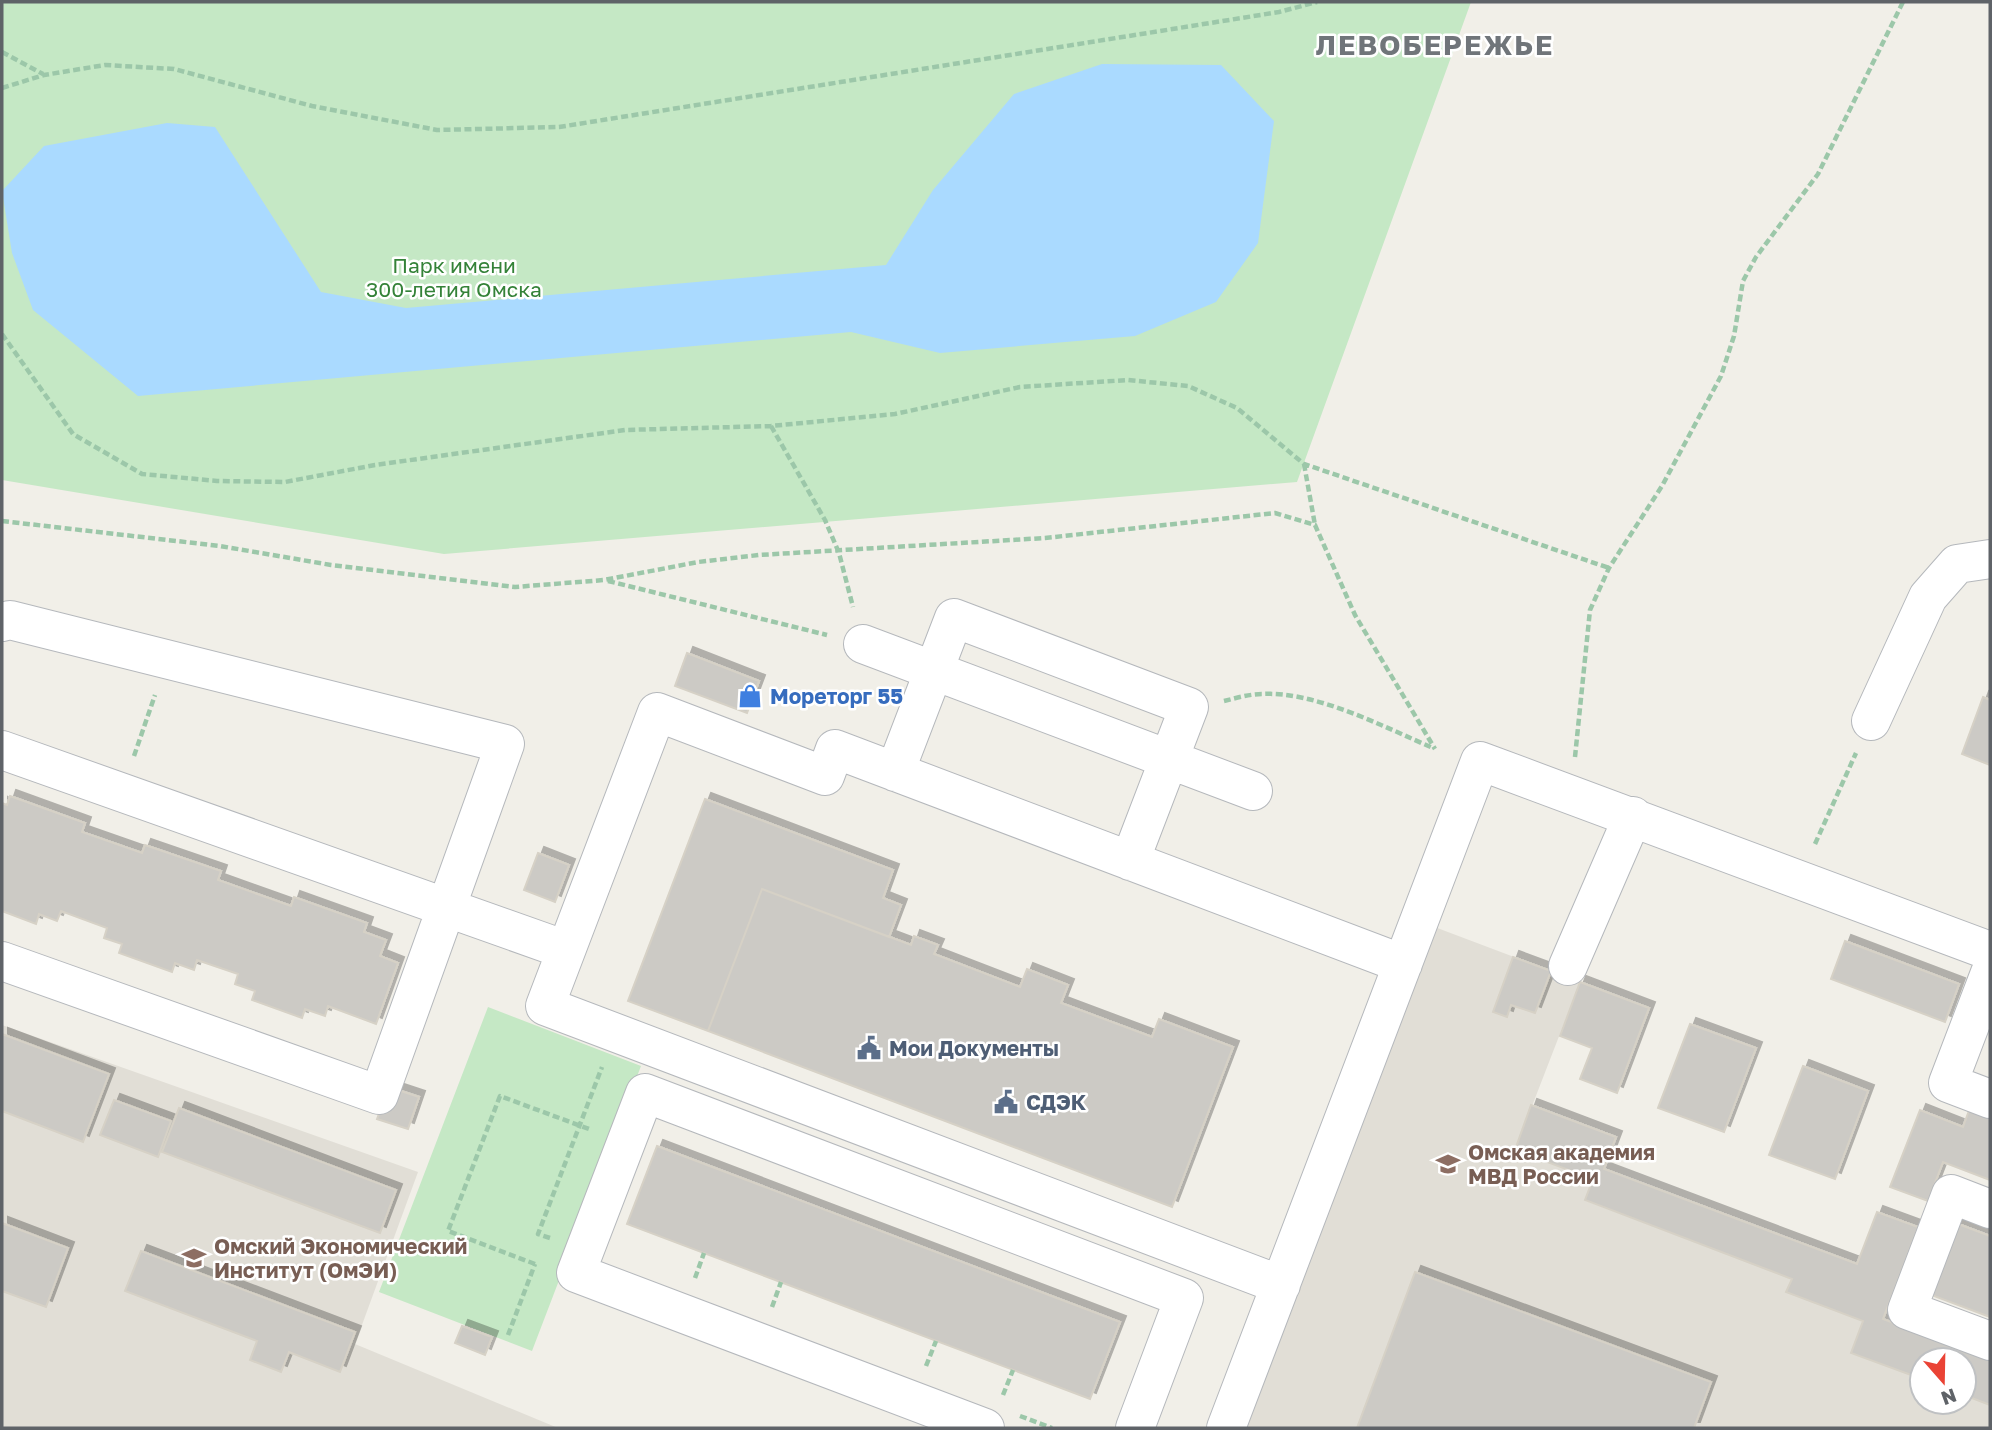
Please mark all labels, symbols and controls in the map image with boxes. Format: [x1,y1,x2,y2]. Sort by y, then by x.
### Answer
district label: ЛЕВОБЕРЕЖЬЕ [1316,28,1554,61]
park label: Парк имени 300-летия Омска [366,252,542,302]
shop icon: Мореторг 55 [736,682,764,710]
place label: Мореторг 55 [770,683,903,709]
public building icon: Мои Документы [855,1034,883,1062]
place label: Мои Документы [889,1035,1059,1061]
public building icon: СДЭК [992,1088,1020,1116]
place label: СДЭК [1026,1089,1087,1115]
place label: Омская академия МВД России [1468,1139,1655,1189]
school or university icon: Омская академия МВД России [1434,1150,1462,1178]
place label: Омский Экономический Институт (ОмЭИ) [214,1233,467,1283]
school or university icon: Омский Экономический Институт (ОмЭИ) [180,1244,208,1272]
north arrow [1908,1346,1978,1416]
text: N [1938,1384,1960,1411]

